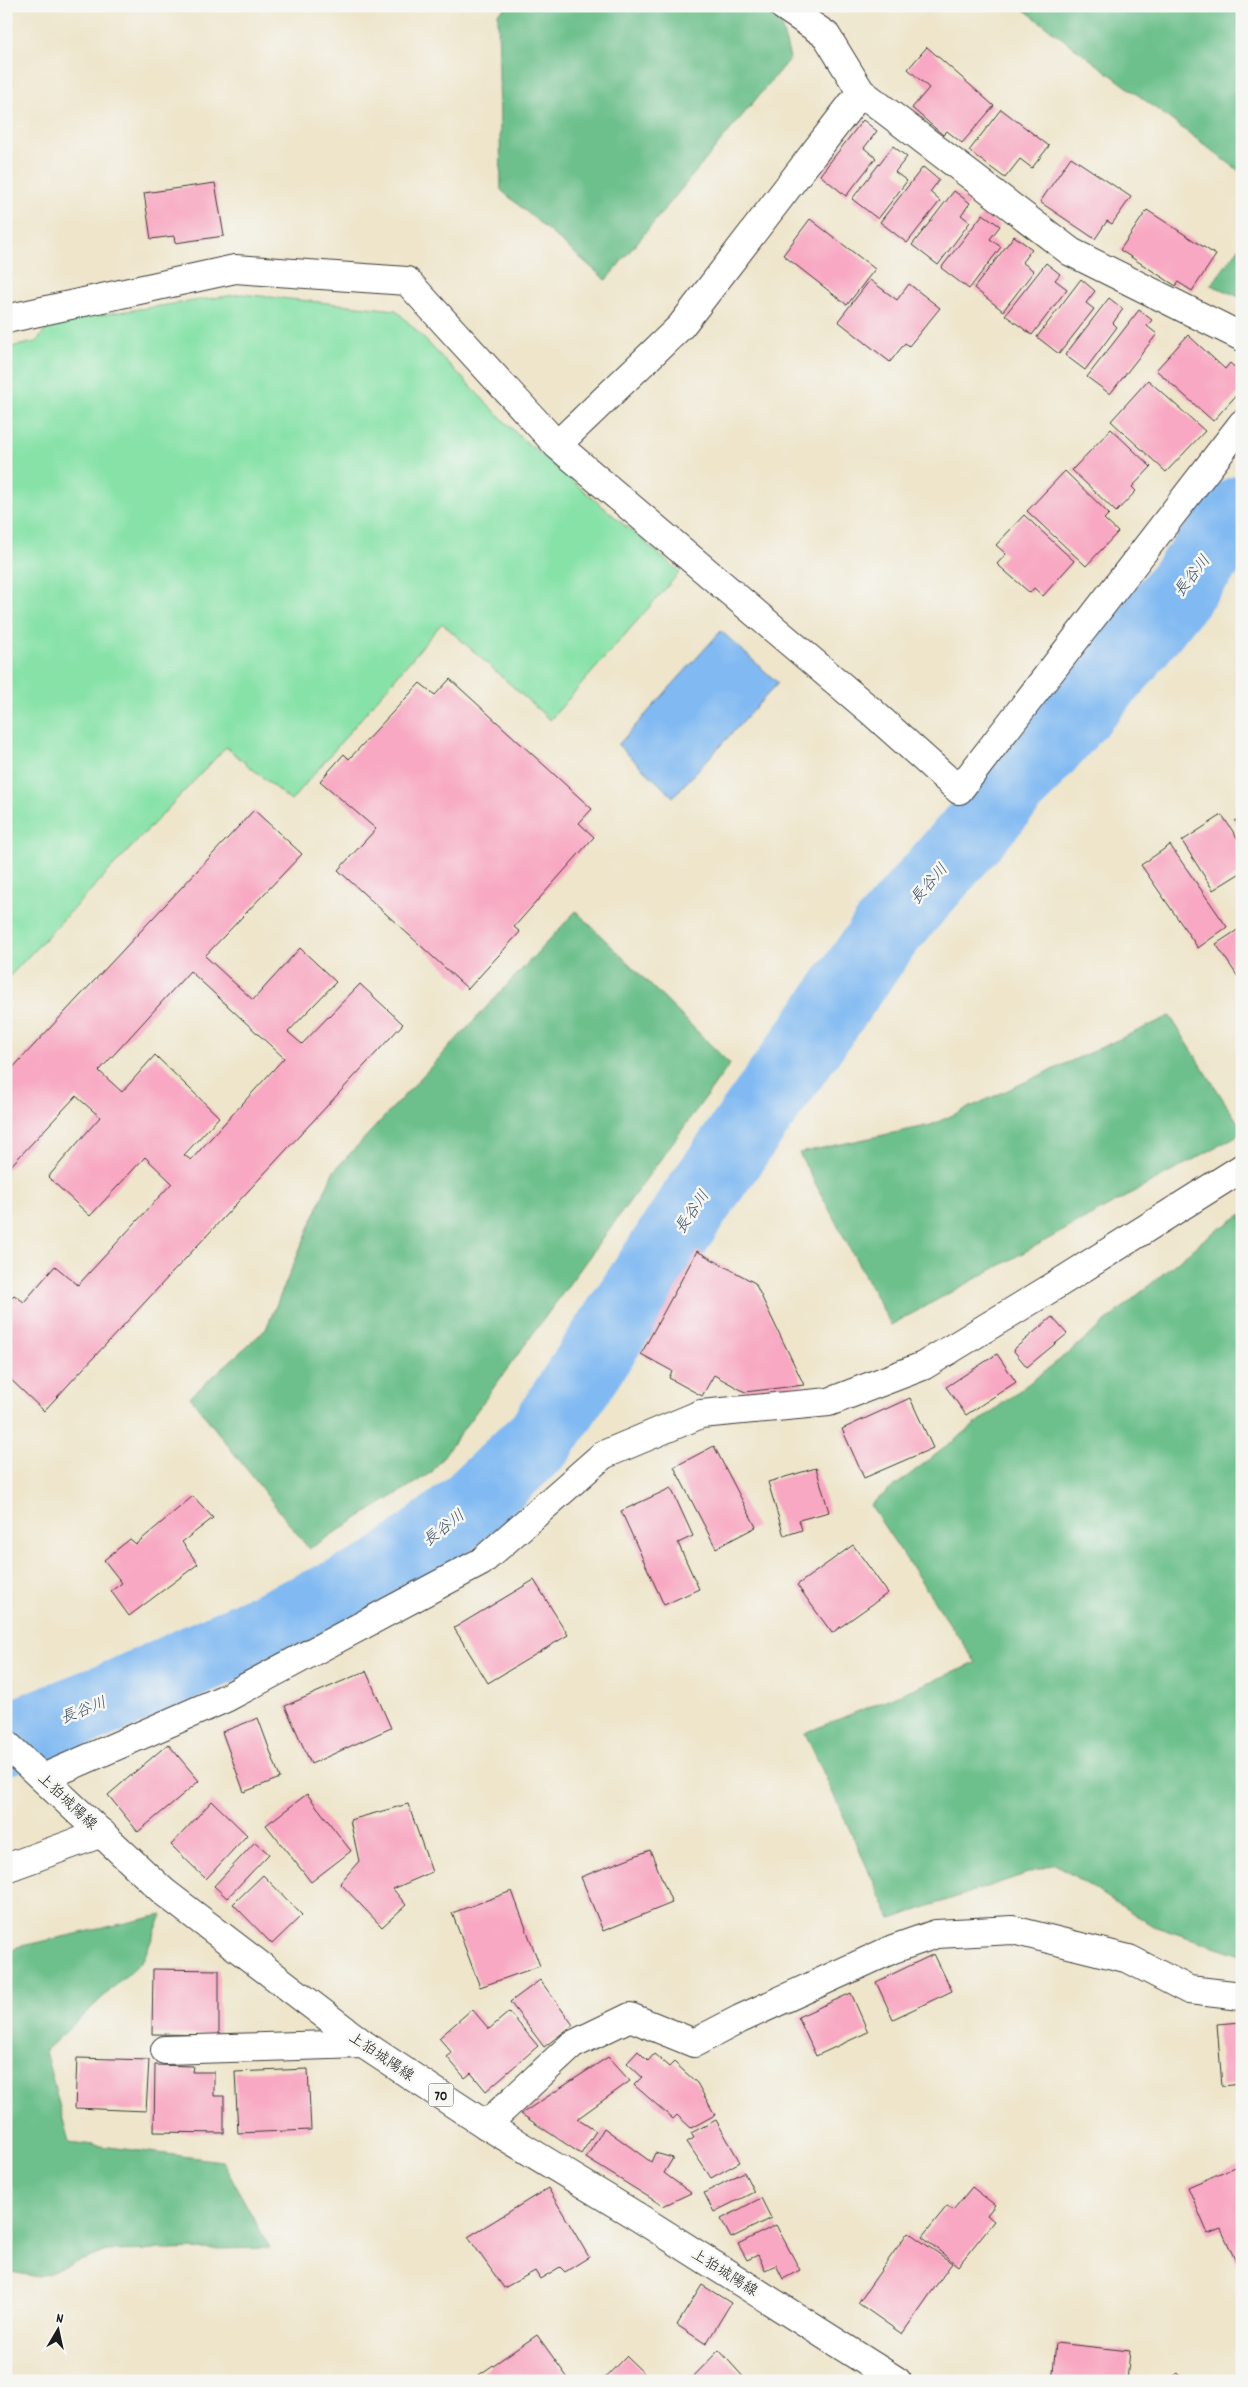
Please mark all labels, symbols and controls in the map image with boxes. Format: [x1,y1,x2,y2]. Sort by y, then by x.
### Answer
water label: 長谷川 [1169,551,1217,603]
water label: 長谷川 [905,859,954,910]
water label: 長谷川 [670,1186,716,1239]
water label: 長谷川 [419,1505,471,1553]
water label: 長谷川 [57,1692,110,1731]
street label: 上狛城陽線 [32,1769,102,1836]
street label: 上狛城陽線 [344,2028,418,2088]
road number: 70 [428,2084,454,2106]
street label: 上狛城陽線 [686,2244,762,2303]
north arrow [32,2304,82,2354]
text: N [55,2309,65,2330]

